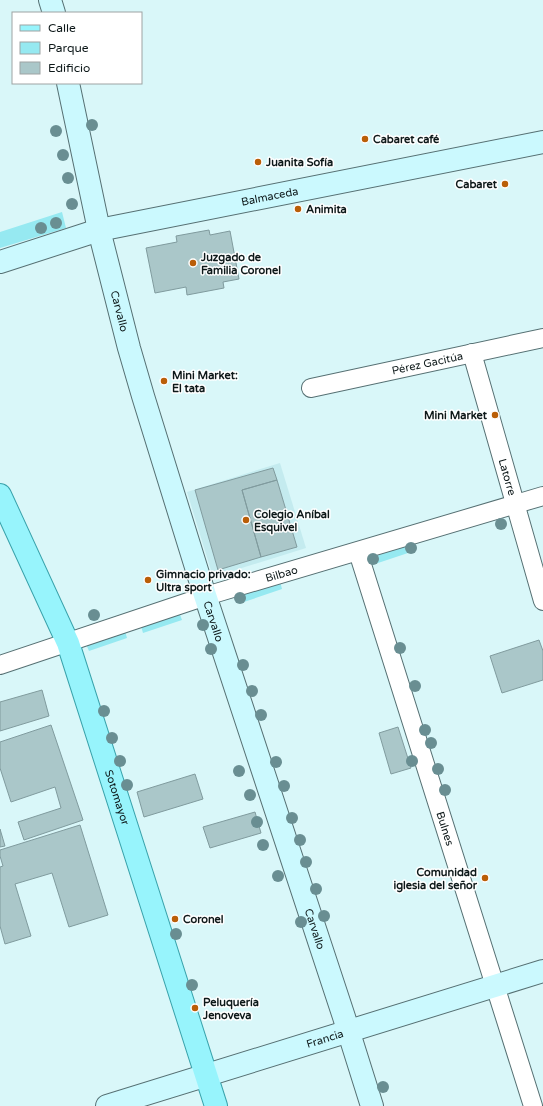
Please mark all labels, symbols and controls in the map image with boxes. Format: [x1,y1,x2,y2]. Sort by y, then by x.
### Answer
legend [12,12,142,84]
text: Calle [48,21,76,35]
text: Parque [48,41,89,55]
text: Edificio [48,61,90,75]
place label: Cabaret café [373,133,440,146]
marker: Cabaret café [360,134,370,144]
place label: Juanita Sofía [265,156,333,169]
marker: Juanita Sofía [253,157,263,167]
place label: Cabaret [456,178,498,191]
marker: Cabaret [500,179,510,189]
street label: Balmaceda [240,185,299,209]
place label: Animita [306,203,347,216]
marker: Animita [293,204,303,214]
place label: Juzgado de Familia Coronel [200,251,281,277]
marker: Juzgado de Familia Coronel [188,258,198,268]
street label: Carvallo [108,289,131,334]
street label: Pérez Gacitúa [391,349,464,377]
place label: Mini Market: El tata [172,369,238,395]
marker: Mini Market: El tata [159,376,169,386]
place label: Mini Market [424,409,488,422]
marker: Mini Market [490,410,500,420]
street label: Latorre [496,457,518,497]
place label: Colegio Aníbal Esquivel [254,508,330,535]
marker: Colegio Aníbal Esquivel [241,515,251,525]
street label: Bilbao [264,563,300,585]
place label: Gimnacio privado: Ultra sport [156,568,251,595]
marker: Gimnacio privado: Ultra sport [143,575,153,585]
street label: Carvallo [200,599,226,644]
street label: Sotomayor [102,768,132,828]
street label: Bulnes [433,810,456,847]
place label: Comunidad iglesia del señor [393,866,478,893]
marker: Comunidad iglesia del señor [480,873,490,883]
street label: Carvallo [302,907,327,951]
place label: Coronel [183,913,224,926]
marker: Coronel [170,914,180,924]
place label: Peluquería Jenoveva [202,996,259,1022]
marker: Peluquería Jenoveva [190,1003,200,1013]
street label: Francia [305,1027,345,1051]

